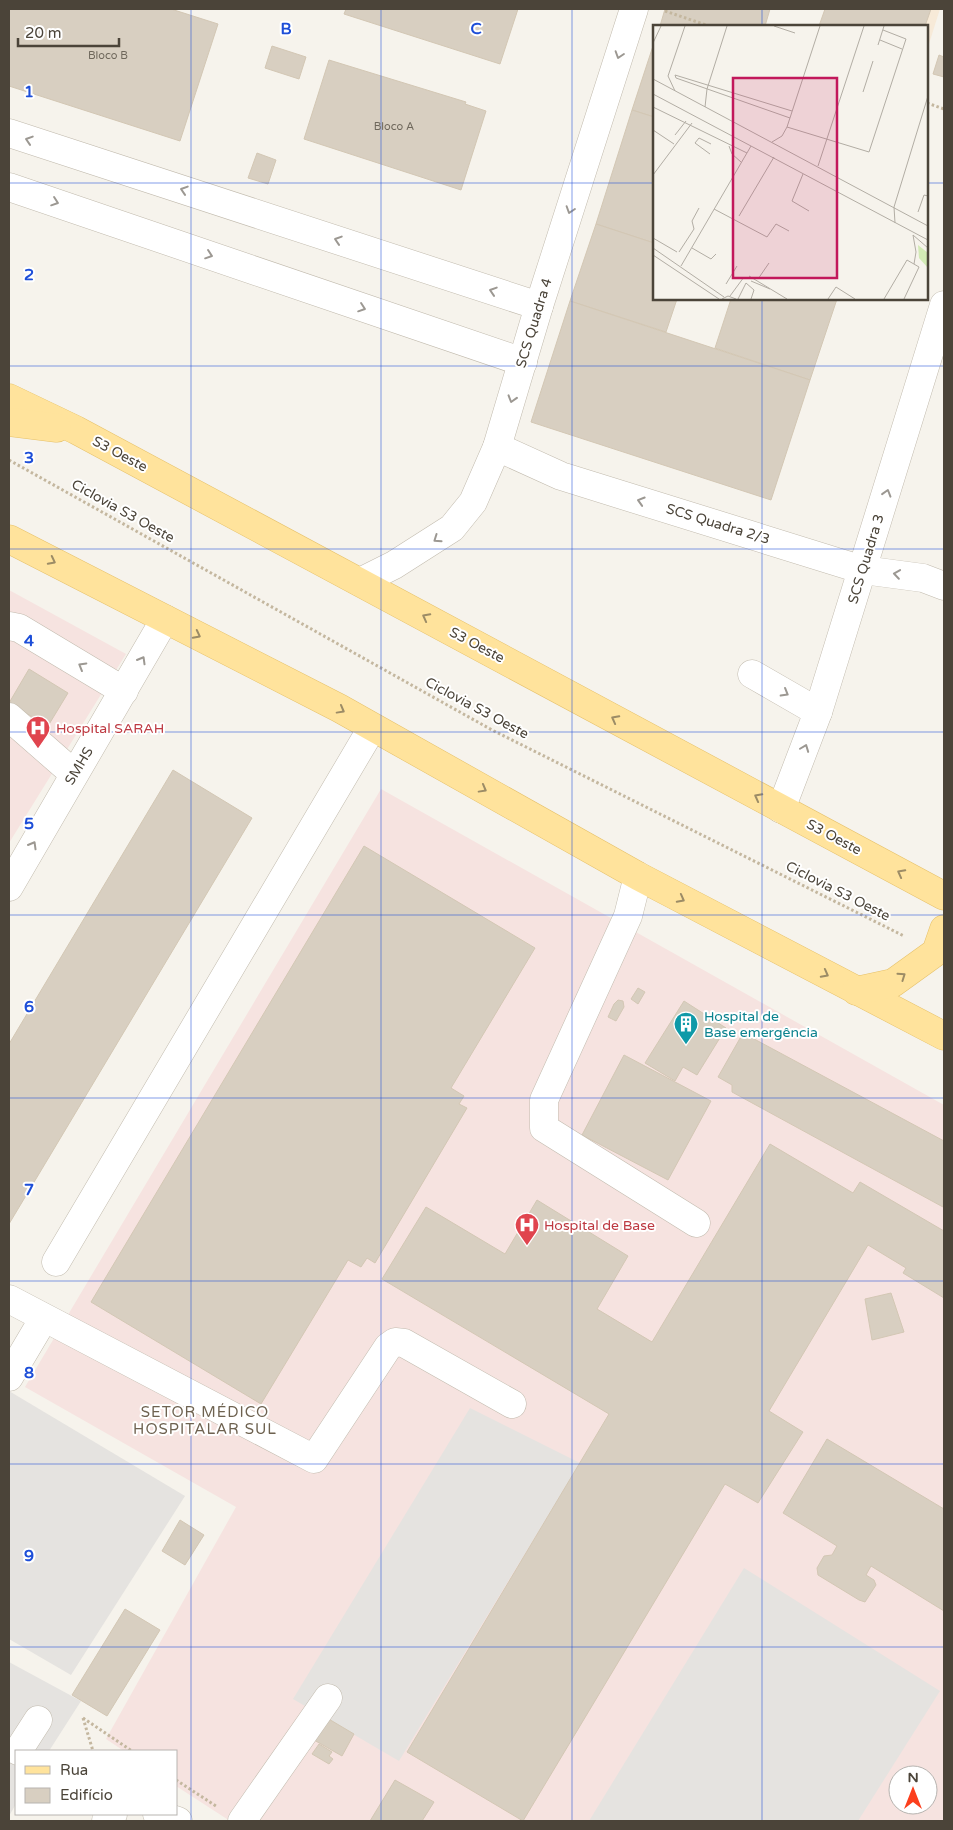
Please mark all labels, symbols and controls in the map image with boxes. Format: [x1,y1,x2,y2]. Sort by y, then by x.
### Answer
scale bar [18,15,119,47]
text: B [280,19,292,39]
text: C [470,19,482,39]
text: 20 m [25,24,62,42]
inset map [653,25,928,300]
house number: Bloco B [88,49,128,62]
one-way arrow [615,51,625,59]
text: 1 [24,82,34,102]
house number: Bloco A [374,120,414,133]
one-way arrow [25,136,34,146]
one-way arrow [180,186,188,196]
one-way arrow [50,196,59,206]
one-way arrow [565,205,575,214]
one-way arrow [334,236,343,246]
one-way arrow [204,249,212,259]
text: 2 [24,265,34,285]
street label: SCS Quadra 4 [512,276,556,370]
one-way arrow [489,286,497,296]
one-way arrow [358,302,366,312]
one-way arrow [507,394,517,402]
street label: S3 Oeste [90,432,151,476]
text: 3 [24,448,34,468]
street label: Ciclovia S3 Oeste [69,476,177,546]
one-way arrow [881,489,891,498]
one-way arrow [637,496,645,506]
street label: SCS Quadra 2/3 [664,500,772,548]
street label: SCS Quadra 3 [844,512,888,606]
one-way arrow [433,533,443,542]
one-way arrow [47,555,56,565]
one-way arrow [893,570,902,580]
one-way arrow [422,613,431,623]
street label: S3 Oeste [447,623,508,667]
one-way arrow [191,629,200,639]
text: 4 [24,631,34,651]
one-way arrow [136,656,146,665]
one-way arrow [78,663,87,673]
street label: Ciclovia S3 Oeste [422,674,532,743]
one-way arrow [780,687,789,697]
one-way arrow [336,704,345,714]
hospital icon: Hospital SARAH [25,715,51,749]
one-way arrow [611,715,620,725]
place label: Hospital SARAH [56,720,164,737]
street label: SMHS [61,744,97,788]
one-way arrow [799,744,809,752]
one-way arrow [477,783,486,793]
one-way arrow [754,793,763,803]
text: 5 [24,814,34,834]
street label: S3 Oeste [804,815,865,859]
one-way arrow [27,841,37,850]
street label: Ciclovia S3 Oeste [783,857,893,925]
one-way arrow [897,869,906,879]
one-way arrow [676,892,685,902]
one-way arrow [820,968,829,978]
one-way arrow [896,974,905,982]
text: 6 [24,997,34,1017]
place label: Hospital de Base emergência [704,1008,818,1041]
building icon: Hospital de Base emergência [673,1011,699,1045]
text: 7 [24,1180,34,1200]
hospital icon: Hospital de Base [514,1212,540,1246]
place label: Hospital de Base [544,1217,655,1234]
text: 8 [24,1363,34,1383]
district label: SETOR MÉDICO HOSPITALAR SUL [133,1403,277,1438]
text: 9 [24,1546,34,1566]
legend [15,1750,178,1815]
text: Rua [60,1761,88,1779]
north arrow [888,1765,938,1815]
text: N [907,1769,919,1786]
text: Edifício [60,1786,113,1804]

